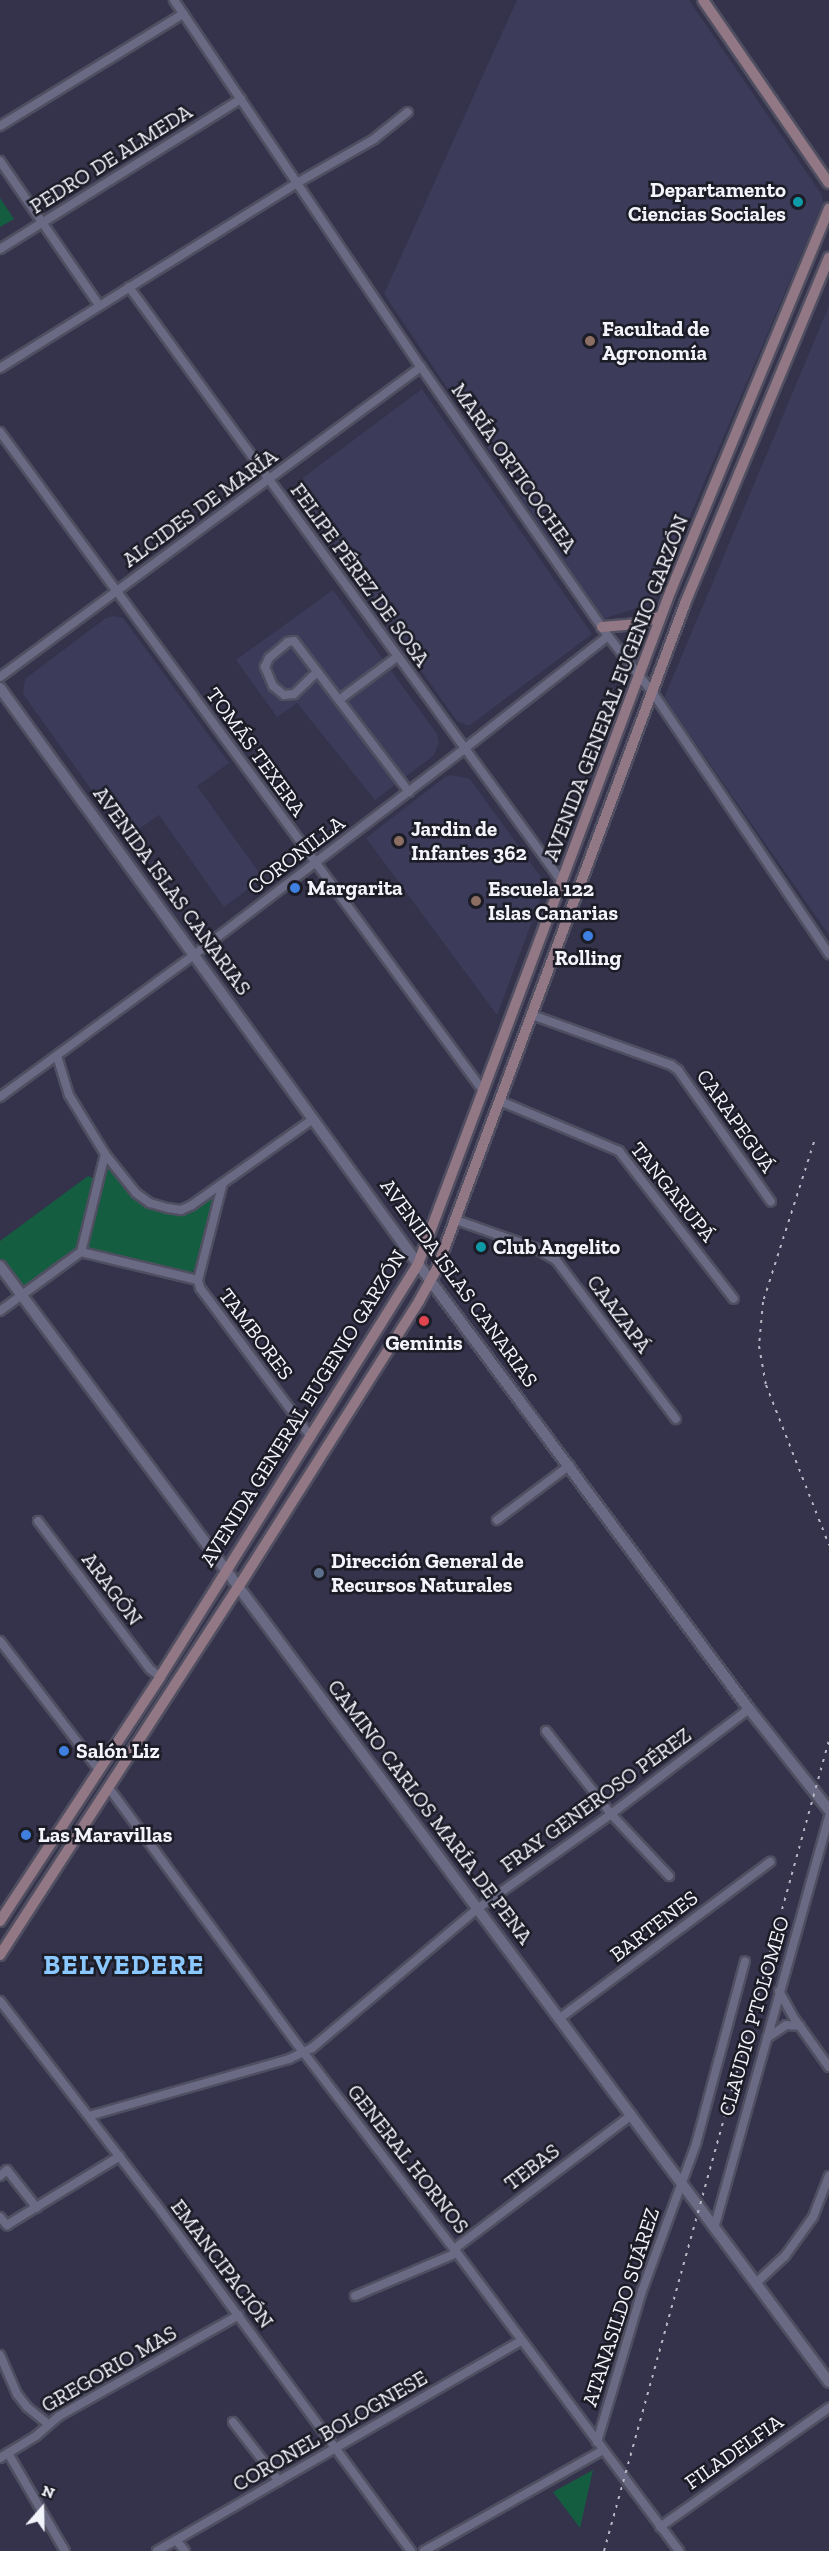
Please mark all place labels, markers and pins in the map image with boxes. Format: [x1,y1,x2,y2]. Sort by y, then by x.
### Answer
place label: Departamento Ciencias Sociales [628,177,786,227]
marker: Departamento Ciencias Sociales [791,195,805,209]
place label: Facultad de Agronomía [602,316,709,366]
marker: Facultad de Agronomía [583,334,597,348]
place label: Jardin de Infantes 362 [411,816,527,866]
marker: Jardin de Infantes 362 [392,834,406,848]
place label: Margarita [307,875,403,901]
place label: Escuela 122 Islas Canarias [488,876,618,926]
marker: Margarita [288,881,302,895]
marker: Escuela 122 Islas Canarias [469,894,483,908]
marker: Rolling [581,929,595,943]
place label: Rolling [555,945,621,971]
place label: Club Angelito [493,1234,621,1260]
marker: Club Angelito [474,1240,488,1254]
marker: Geminis [417,1314,431,1328]
place label: Geminis [385,1330,463,1356]
place label: Dirección General de Recursos Naturales [331,1548,524,1598]
marker: Dirección General de Recursos Naturales [312,1566,326,1580]
place label: Salón Liz [76,1738,160,1764]
marker: Salón Liz [57,1744,71,1758]
place label: Las Maravillas [38,1822,172,1848]
marker: Las Maravillas [19,1828,33,1842]

